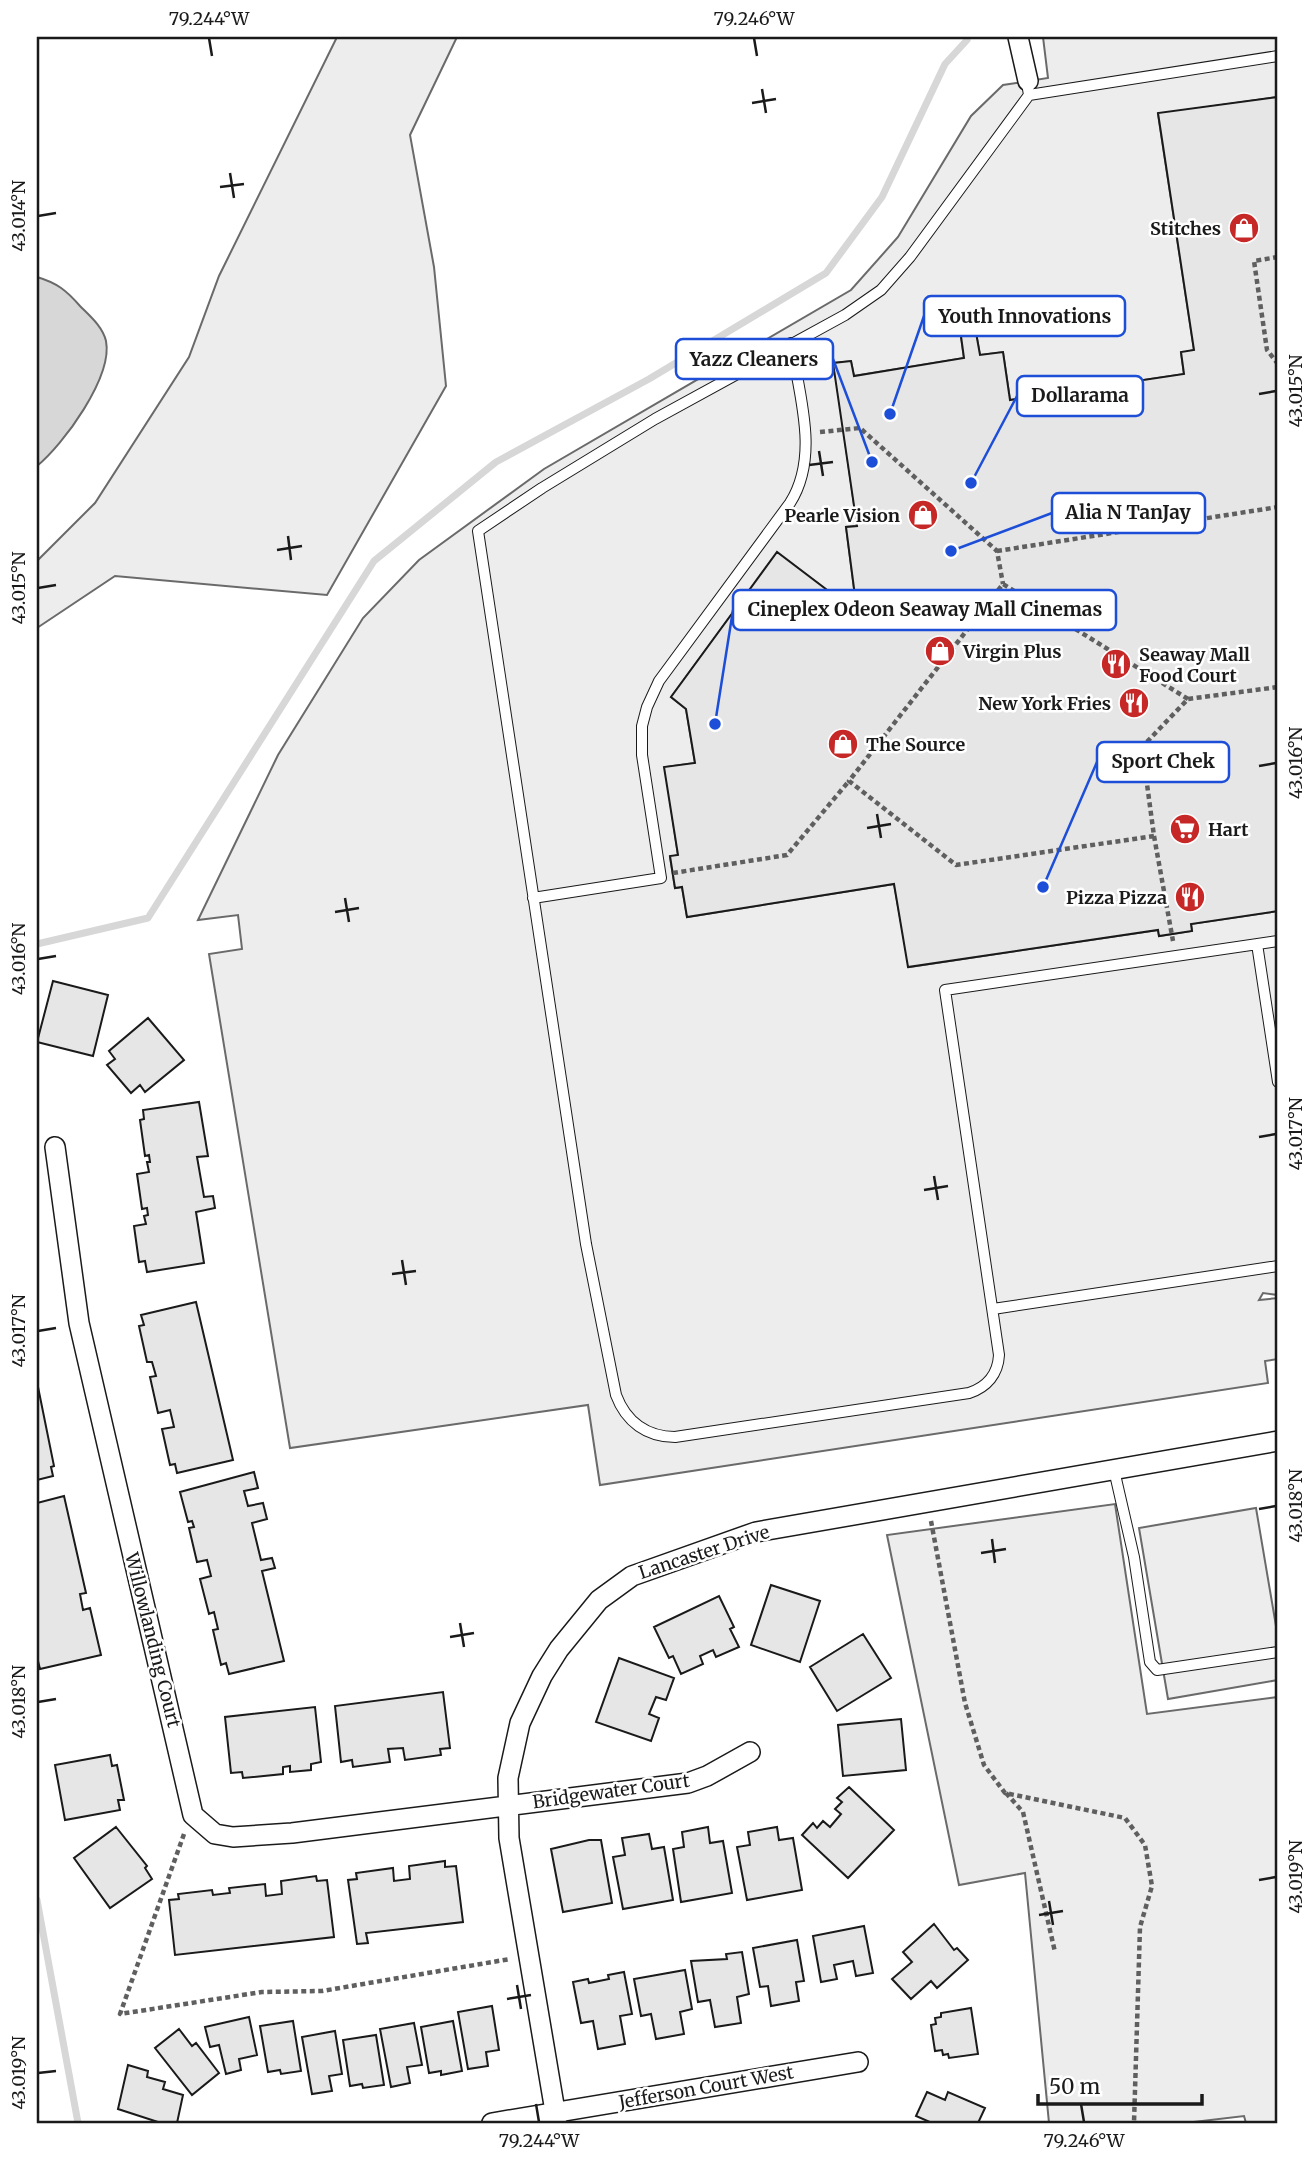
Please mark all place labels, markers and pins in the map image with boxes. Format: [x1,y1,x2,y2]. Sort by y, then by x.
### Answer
shop icon: Stitches [1227,211,1261,245]
place label: Stitches [1150,217,1221,240]
callout: Youth Innovations [924,296,1125,336]
callout: Yazz Cleaners [676,339,833,379]
callout: Dollarama [1017,376,1143,416]
callout: Alia N TanJay [1052,493,1205,533]
shop icon: Pearle Vision [906,498,940,532]
place label: Pearle Vision [784,504,900,527]
callout: Cineplex Odeon Seaway Mall Cinemas [733,590,1116,630]
shop icon: Virgin Plus [923,634,957,668]
place label: Virgin Plus [962,640,1062,663]
place label: Seaway Mall Food Court [1139,643,1250,687]
restaurant icon: Seaway Mall Food Court [1099,647,1133,681]
restaurant icon: New York Fries [1117,686,1151,720]
place label: New York Fries [978,692,1111,715]
shop icon: The Source [826,727,860,761]
place label: The Source [866,733,965,756]
callout: Sport Chek [1097,742,1229,782]
supermarket icon: Hart [1168,812,1202,846]
place label: Hart [1208,818,1249,841]
restaurant icon: Pizza Pizza [1173,880,1207,914]
place label: Pizza Pizza [1066,886,1167,909]

